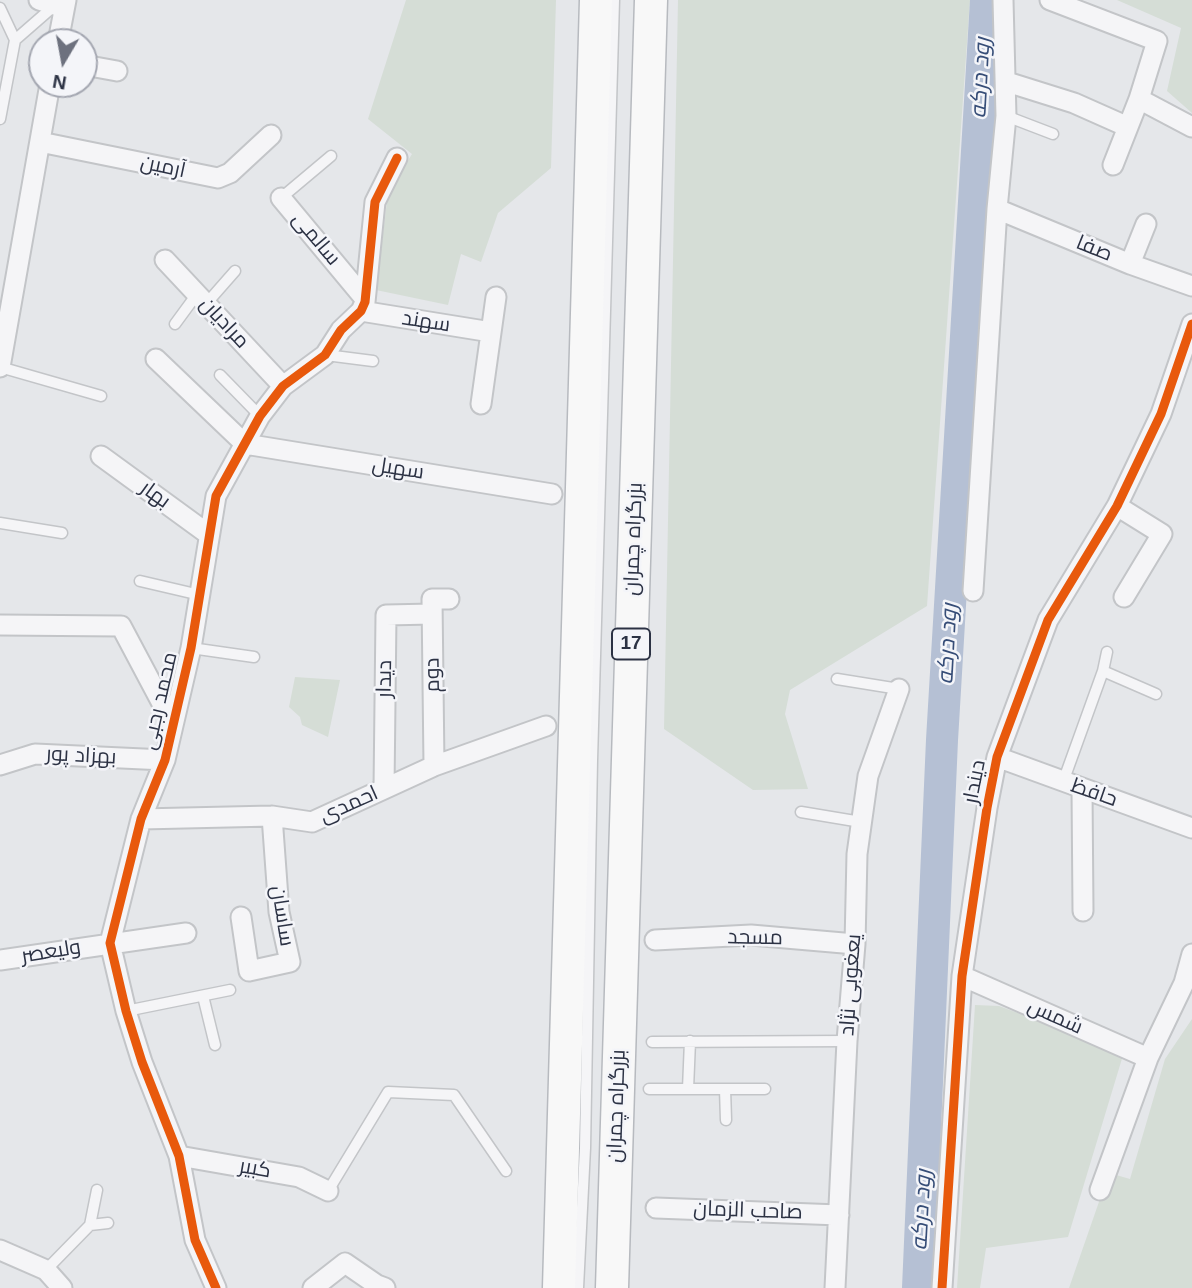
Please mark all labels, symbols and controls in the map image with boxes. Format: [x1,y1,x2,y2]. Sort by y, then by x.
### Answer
north arrow [28,28,98,98]
water label: رود درکه [965,37,997,119]
text: N [51,71,68,94]
street label: آرمین [138,150,188,184]
street label: سالمی [286,207,346,271]
street label: صفا [1072,230,1116,268]
street label: مرادیان [194,292,254,354]
street label: سهند [400,306,452,338]
street label: سهیل [370,452,426,486]
street label: بهار [135,476,175,514]
street label: بزرگراه چمران [619,482,649,596]
water label: رود درکه [932,603,964,685]
road number: 17 [612,628,650,660]
street label: محمد رجبی [137,650,183,752]
street label: دوم [420,657,446,693]
street label: دیدار [372,660,398,698]
street label: بهزاد پور [45,742,117,770]
street label: دیندار [958,758,992,806]
street label: حافظ [1068,773,1120,813]
street label: احمدی [316,781,382,829]
street label: ساسان [265,884,299,948]
street label: مسجد [727,925,783,951]
street label: یعغوبی نژاد [835,933,867,1037]
street label: ولیعصر [19,935,83,969]
street label: شمس [1024,994,1086,1040]
street label: بزرگراه چمران [602,1049,632,1163]
street label: کبیر [237,1154,273,1184]
water label: رود درکه [906,1169,938,1251]
street label: صاحب الزمان [693,1196,803,1226]

